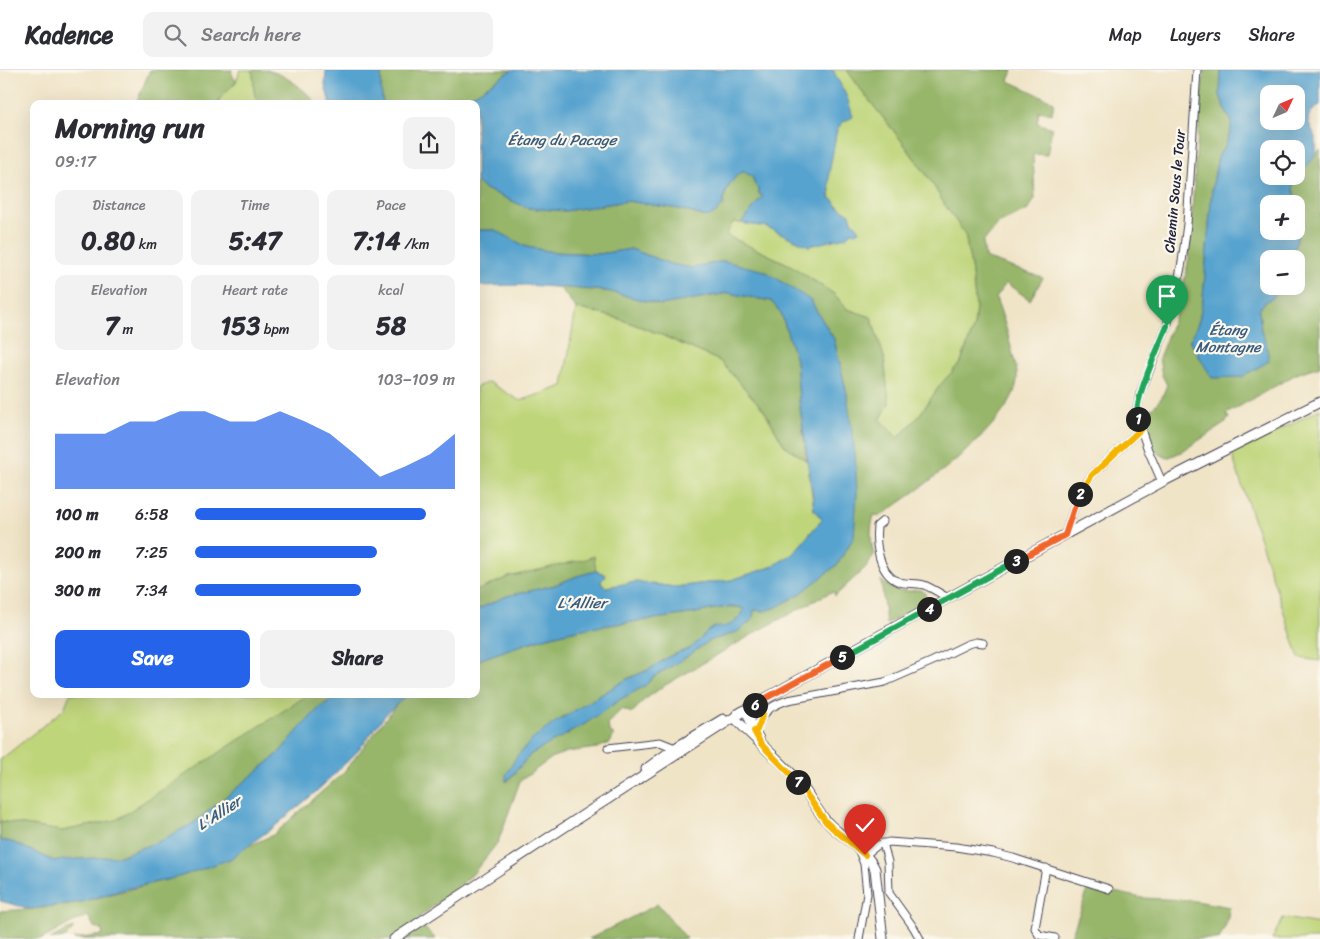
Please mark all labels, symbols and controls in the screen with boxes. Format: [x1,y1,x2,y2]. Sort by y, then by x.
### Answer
search box [143,12,493,57]
text: Kadence [25,14,113,56]
text: Search here [201,18,301,51]
text: Map [1109,19,1142,51]
text: Layers [1170,19,1221,51]
text: Share [1249,19,1295,51]
icon: search [161,21,189,49]
north arrow [1260,85,1305,130]
map controls [1260,85,1305,295]
text: Morning run [55,103,205,152]
button: share [403,117,455,169]
water label: Étang du Pacage [508,127,618,153]
street label: Chemin Sous le Tour [1157,127,1193,254]
button: locate [1260,140,1305,185]
text: 09:17 [55,147,96,176]
text: Distance [92,193,146,218]
text: Time [240,193,270,218]
text: Pace [376,193,406,218]
button: + [1260,195,1305,240]
text: 0.80 [81,218,135,263]
text: 5:47 [229,218,281,263]
text: 7:14 [353,218,401,263]
text: km [135,232,157,257]
text: /km [401,232,429,257]
button: − [1260,250,1305,295]
pin [1146,275,1188,326]
text: Elevation [91,278,147,303]
text: Heart rate [222,278,288,303]
text: kcal [378,278,404,303]
icon: arrive [1153,282,1181,310]
text: 7 [105,303,119,348]
text: 153 [220,303,260,348]
text: 58 [376,303,406,348]
text: m [119,317,133,342]
text: bpm [260,317,290,342]
water label: Étang Montagne [1196,317,1262,360]
text: Elevation [55,365,120,394]
text: 103–109 m [377,365,455,394]
pin: 1 [1126,406,1150,432]
text: 1 [1135,407,1142,432]
pin: 2 [1068,482,1092,506]
text: 2 [1076,482,1085,507]
text: 100 m [55,500,99,529]
text: 6:58 [135,500,168,529]
text: 200 m [55,538,101,567]
text: 7:25 [135,538,168,567]
pin: 3 [1004,548,1028,574]
text: 3 [1013,549,1020,574]
text: 300 m [55,576,100,605]
text: 7:34 [135,576,168,605]
water label: L'Allier [558,590,609,616]
pin: 4 [916,596,942,622]
text: 4 [925,597,934,622]
button: Save [55,630,250,688]
button: Share [260,630,455,688]
pin: 5 [830,644,854,670]
text: 5 [838,645,847,670]
pin: 6 [742,692,768,718]
text: 6 [752,693,759,718]
pin: 7 [786,770,810,794]
text: 7 [795,770,803,795]
water label: L'Allier [191,787,249,837]
pin [844,804,886,855]
icon: check [851,811,879,839]

